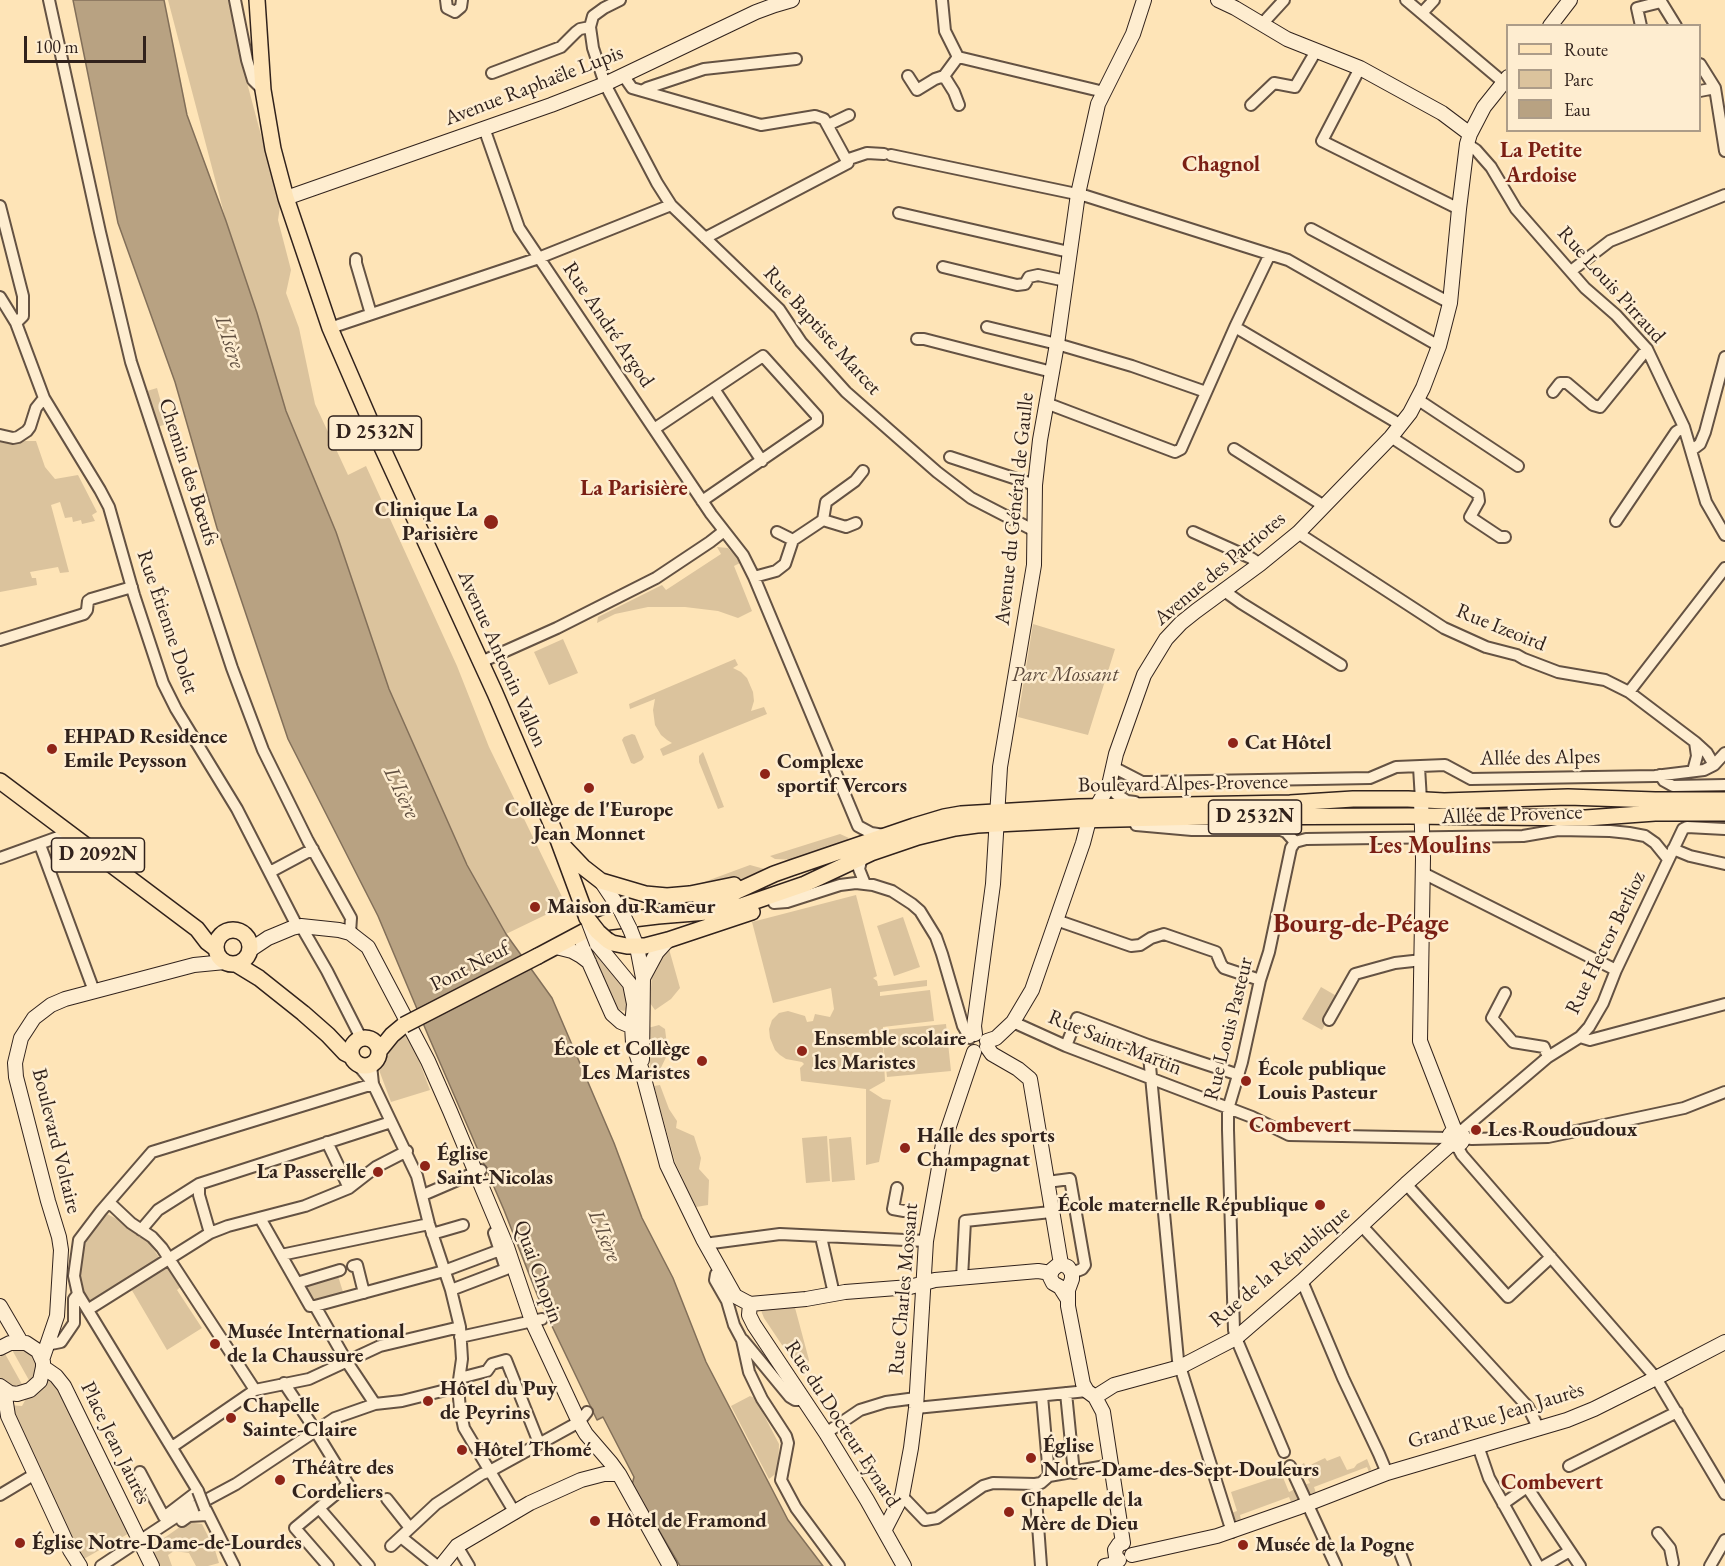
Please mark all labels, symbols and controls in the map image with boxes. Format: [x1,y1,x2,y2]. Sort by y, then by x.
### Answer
scale bar [27,24,148,62]
legend [1506,24,1701,132]
text: 100 m [35,35,79,58]
text: Route [1564,38,1608,61]
street label: Avenue Raphaële Lupis [441,40,627,132]
text: Parc [1564,68,1594,91]
text: Eau [1564,98,1590,121]
district label: La Petite Ardoise [1500,138,1582,190]
district label: Chagnol [1182,152,1260,178]
street label: Rue Louis Pirraud [1552,221,1670,349]
street label: Rue André Argod [557,258,659,392]
street label: Rue Baptiste Marcet [758,262,886,400]
water label: L'Isère [208,312,250,372]
street label: Avenue du Général de Gaulle [990,391,1040,627]
street label: Chemin des Bœufs [152,395,224,549]
road number: D 2532N [328,416,422,450]
district label: La Parisière [580,476,688,502]
place label: Clinique La Parisière [375,497,478,547]
street label: Avenue des Patriotes [1149,507,1291,631]
marker: Clinique La Parisière [482,513,500,531]
street label: Rue Étienne Dolet [131,547,203,697]
street label: Avenue Antonin Vallon [452,567,552,751]
street label: Rue Izeoird [1452,599,1550,657]
park label: Parc Mossant [1011,662,1119,688]
place label: EHPAD Residence Emile Peysson [64,724,228,774]
place label: Cat Hôtel [1245,730,1332,756]
marker: Cat Hôtel [1226,736,1240,750]
marker: EHPAD Residence Emile Peysson [45,742,59,756]
street label: Allée des Alpes [1480,744,1600,772]
place label: Complexe sportif Vercors [777,749,907,799]
water label: L'Isère [377,763,425,823]
marker: Complexe sportif Vercors [758,767,772,781]
street label: Boulevard Alpes-Provence [1078,770,1288,798]
marker: Collège de l'Europe Jean Monnet [582,781,596,795]
place label: Collège de l'Europe Jean Monnet [505,797,673,847]
road number: D 2532N [1208,800,1302,834]
street label: Allée de Provence [1441,800,1583,830]
district label: Les Moulins [1369,832,1491,860]
road number: D 2092N [51,838,144,872]
street label: Rue Hector Berlioz [1561,867,1651,1019]
place label: Maison du Rameur [547,894,715,920]
marker: Maison du Rameur [528,900,542,914]
district label: Bourg-de-Péage [1273,909,1449,941]
street label: Pont Neuf [426,936,514,998]
street label: Rue Louis Pasteur [1199,955,1259,1103]
street label: Rue Saint-Martin [1045,1005,1185,1081]
place label: Ensemble scolaire les Maristes [814,1026,966,1076]
place label: École et Collège Les Maristes [554,1036,690,1086]
marker: Ensemble scolaire les Maristes [795,1044,809,1058]
marker: École et Collège Les Maristes [695,1054,709,1068]
place label: École publique Louis Pasteur [1258,1056,1386,1106]
street label: Boulevard Voltaire [26,1066,86,1216]
marker: École publique Louis Pasteur [1239,1074,1253,1088]
district label: Combevert [1249,1113,1351,1139]
place label: Les Roudoudoux [1488,1117,1637,1143]
place label: Halle des sports Champagnat [917,1123,1055,1173]
marker: Les Roudoudoux [1469,1123,1483,1137]
place label: Église Saint-Nicolas [437,1141,553,1191]
marker: Halle des sports Champagnat [898,1141,912,1155]
place label: La Passerelle [257,1159,366,1185]
marker: Église Saint-Nicolas [418,1159,432,1173]
marker: La Passerelle [371,1165,385,1179]
place label: École maternelle République [1058,1192,1308,1218]
marker: École maternelle République [1313,1198,1327,1212]
street label: Rue de la République [1205,1201,1355,1333]
street label: Rue Charles Mossant [884,1202,924,1376]
water label: L'Isère [582,1206,626,1266]
street label: Quai Chopin [508,1217,568,1327]
place label: Musée International de la Chaussure [227,1319,405,1369]
street label: Rue du Docteur Eynard [779,1336,905,1512]
marker: Musée International de la Chaussure [208,1337,222,1351]
place label: Hôtel du Puy de Peyrins [440,1376,557,1426]
street label: Grand'Rue Jean Jaurès [1405,1377,1587,1455]
street label: Place Jean Jaurès [75,1378,155,1508]
place label: Chapelle Sainte-Claire [243,1393,357,1443]
marker: Hôtel du Puy de Peyrins [421,1394,435,1408]
marker: Chapelle Sainte-Claire [224,1411,238,1425]
place label: Église Notre-Dame-des-Sept-Douleurs [1043,1433,1319,1483]
place label: Hôtel Thomé [474,1437,591,1463]
marker: Hôtel Thomé [455,1443,469,1457]
marker: Église Notre-Dame-des-Sept-Douleurs [1024,1451,1038,1465]
place label: Théâtre des Cordeliers [292,1455,394,1505]
district label: Combevert [1501,1470,1603,1496]
marker: Théâtre des Cordeliers [273,1473,287,1487]
place label: Chapelle de la Mère de Dieu [1021,1487,1143,1537]
marker: Chapelle de la Mère de Dieu [1002,1505,1016,1519]
place label: Hôtel de Framond [607,1508,767,1534]
marker: Hôtel de Framond [588,1514,602,1528]
place label: Église Notre-Dame-de-Lourdes [32,1530,302,1556]
place label: Musée de la Pogne [1255,1532,1414,1558]
marker: Église Notre-Dame-de-Lourdes [13,1536,27,1550]
marker: Musée de la Pogne [1236,1538,1250,1552]

